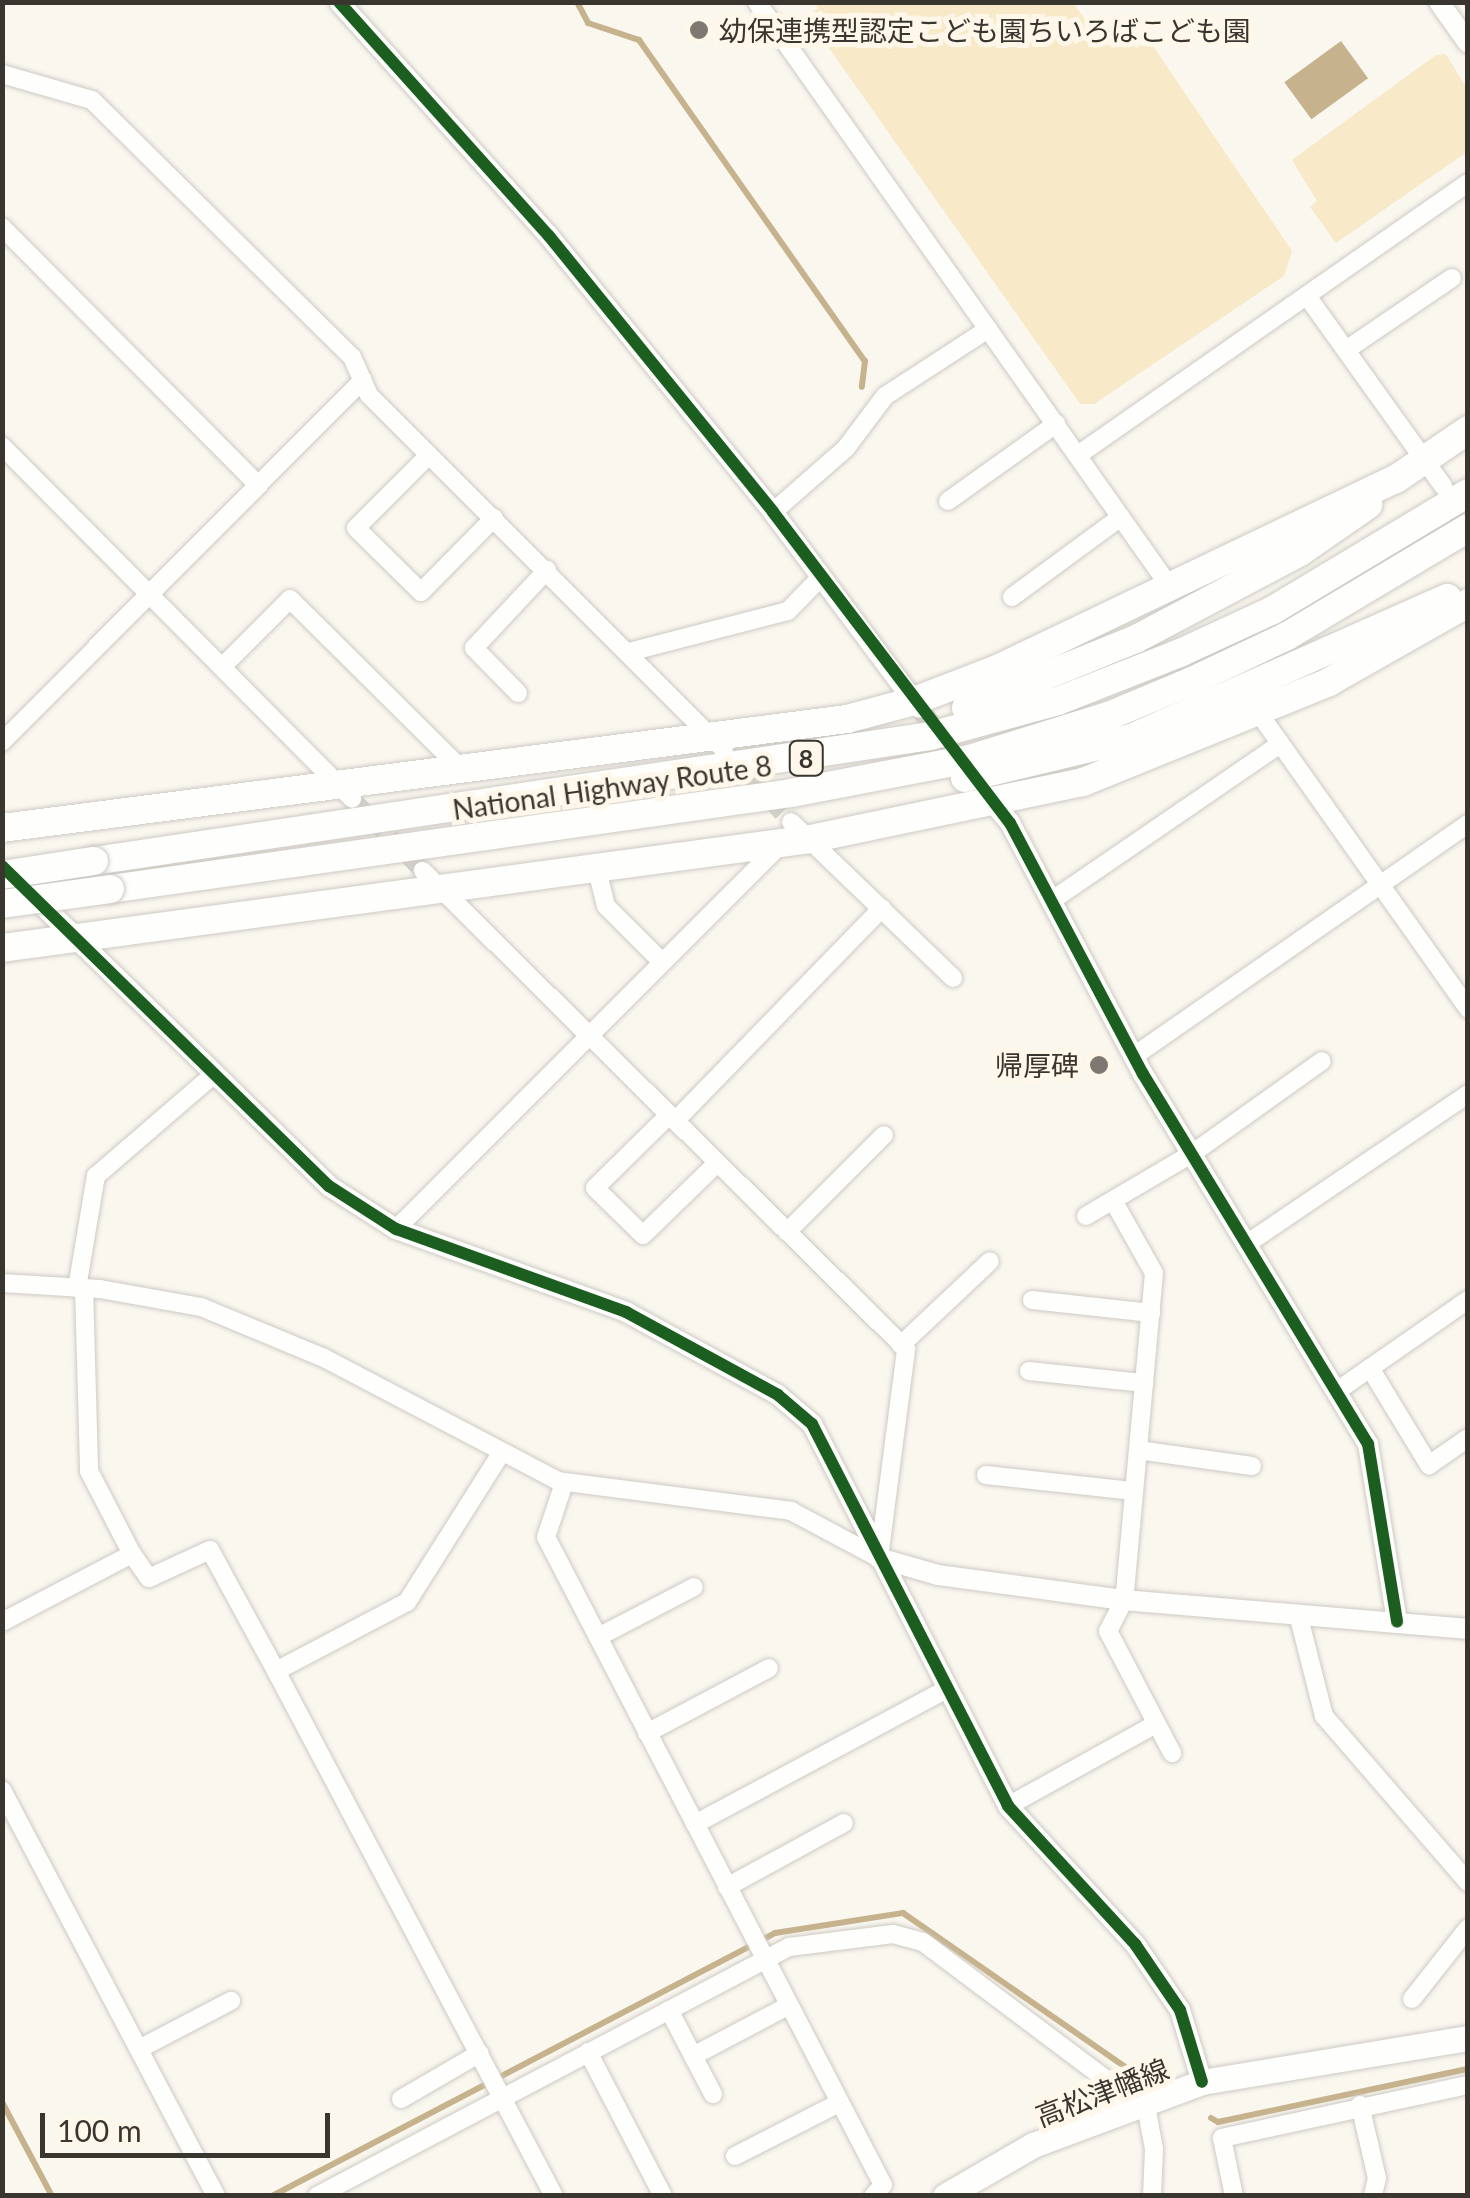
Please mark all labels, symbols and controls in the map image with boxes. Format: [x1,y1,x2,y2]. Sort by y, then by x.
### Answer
place label: 幼保連携型認定こども園ちいろばこども園 [719,13,1251,47]
marker: 幼保連携型認定こども園ちいろばこども園 [688,19,710,41]
road number: 8 [788,738,824,778]
street label: National Highway Route 8 [450,748,774,826]
place label: 帰厚碑 [995,1048,1079,1082]
marker: 帰厚碑 [1088,1054,1110,1076]
street label: 高松津幡線 [1031,2051,1173,2133]
scale bar [45,2093,335,2155]
text: 100 m [57,2112,142,2148]

